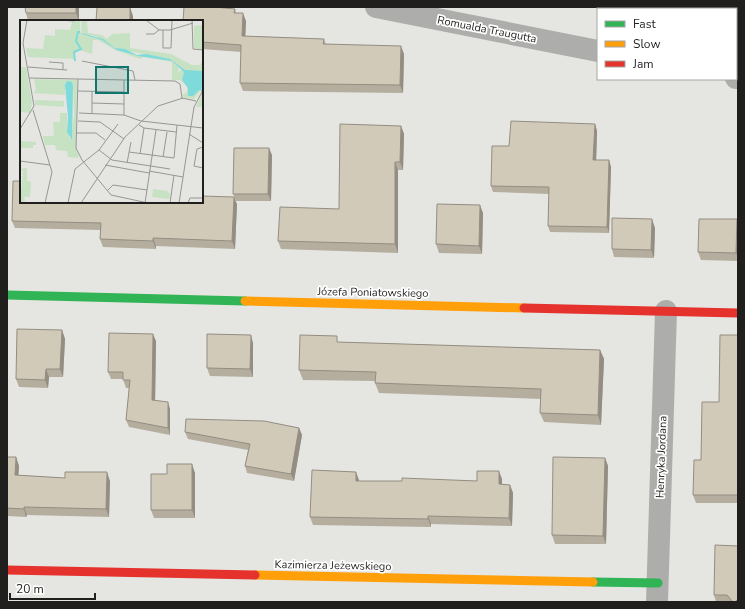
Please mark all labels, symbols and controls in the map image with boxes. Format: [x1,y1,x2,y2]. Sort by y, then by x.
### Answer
legend [597,8,737,80]
street label: Romualda Traugutta [436,13,538,46]
text: Fast [633,16,656,32]
inset map [20,20,203,203]
text: Slow [633,36,661,52]
text: Jam [632,56,654,72]
street label: Józefa Poniatowskiego [316,284,429,301]
street label: Henryka Jordana [653,415,670,498]
street label: Kazimierza Jeżewskiego [274,557,392,574]
scale bar [10,575,95,601]
text: 20 m [16,581,44,597]

